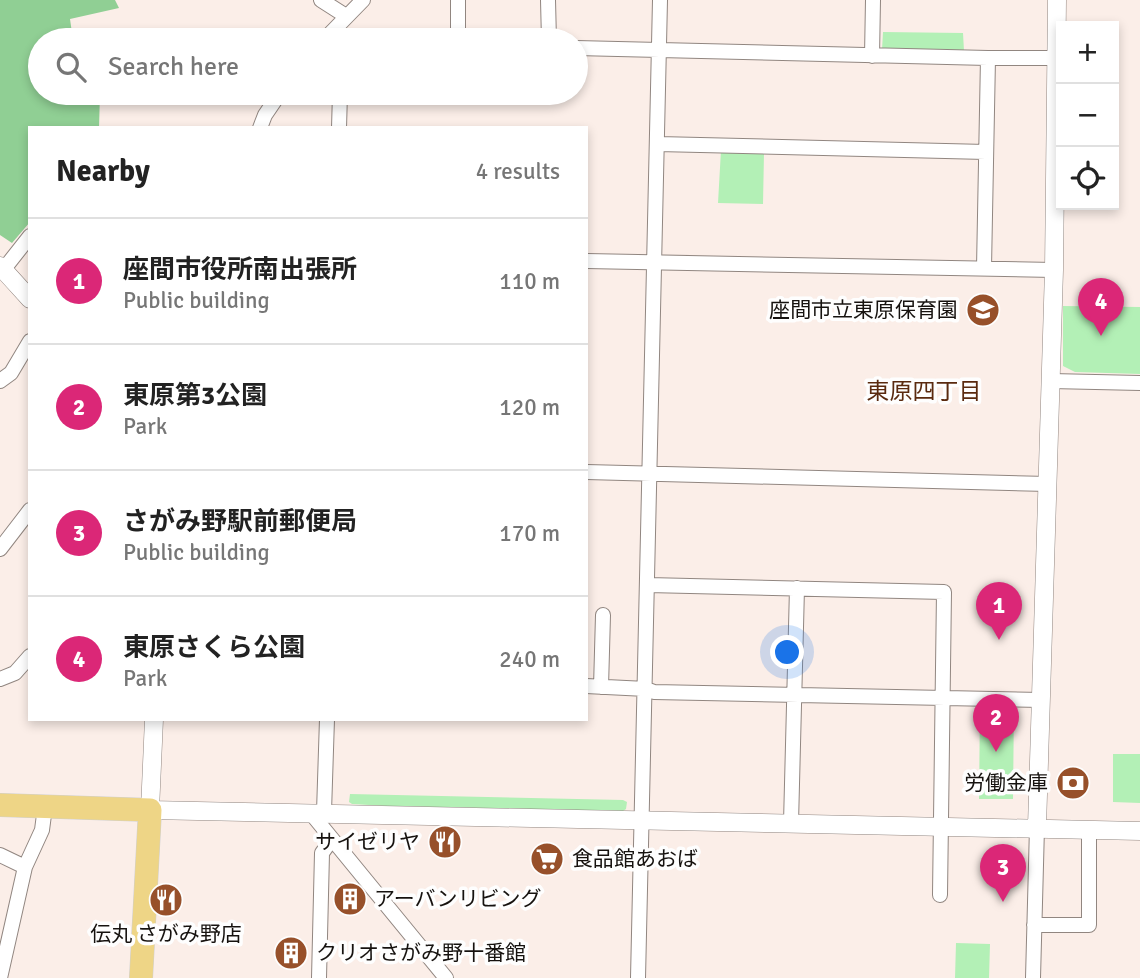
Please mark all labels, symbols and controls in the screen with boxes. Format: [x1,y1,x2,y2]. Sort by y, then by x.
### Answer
map controls [1056,21,1119,210]
button: + [1056,21,1119,84]
search box [28,28,588,105]
icon: search [52,48,90,86]
text: Search here [108,51,239,83]
button: − [1056,84,1119,147]
button: locate [1056,147,1119,210]
text: Nearby [56,153,150,190]
text: 4 results [476,157,560,186]
text: 座間市役所南出張所 [123,254,357,286]
text: 1 [73,267,85,296]
text: 110 m [499,267,560,296]
pin: 4 [1078,278,1124,336]
text: Public building [123,286,270,315]
school or university icon: 座間市立東原保育園 [964,291,1002,329]
place label: 座間市立東原保育園 [769,297,958,323]
district label: 東原四丁目 [867,377,982,406]
text: 東原第3公園 [123,380,267,412]
text: 2 [73,393,85,422]
text: 120 m [499,393,560,422]
text: Park [123,412,167,441]
text: さがみ野駅前郵便局 [123,506,357,538]
text: 3 [73,519,85,548]
text: 170 m [499,519,560,548]
text: Public building [123,538,270,567]
pin: 1 [976,582,1022,640]
text: 東原さくら公園 [123,632,305,664]
your location [770,635,804,669]
text: 4 [73,645,85,674]
text: 240 m [499,645,560,674]
text: Park [123,664,167,693]
pin: 2 [973,694,1019,752]
bank icon: 労働金庫 [1054,764,1092,802]
place label: 労働金庫 [964,770,1048,796]
restaurant icon: サイゼリヤ [426,823,464,861]
place label: サイゼリヤ [315,829,420,855]
supermarket icon: 食品館あおば [528,840,566,878]
pin: 3 [980,844,1026,902]
place label: 食品館あおば [572,846,698,872]
building icon: アーバンリビング [331,880,369,918]
restaurant icon: 伝丸 さがみ野店 [147,881,185,919]
place label: アーバンリビング [374,886,542,912]
place label: 伝丸 さがみ野店 [90,921,242,947]
building icon: クリオさがみ野十番館 [272,934,310,972]
place label: クリオさがみ野十番館 [316,940,526,966]

